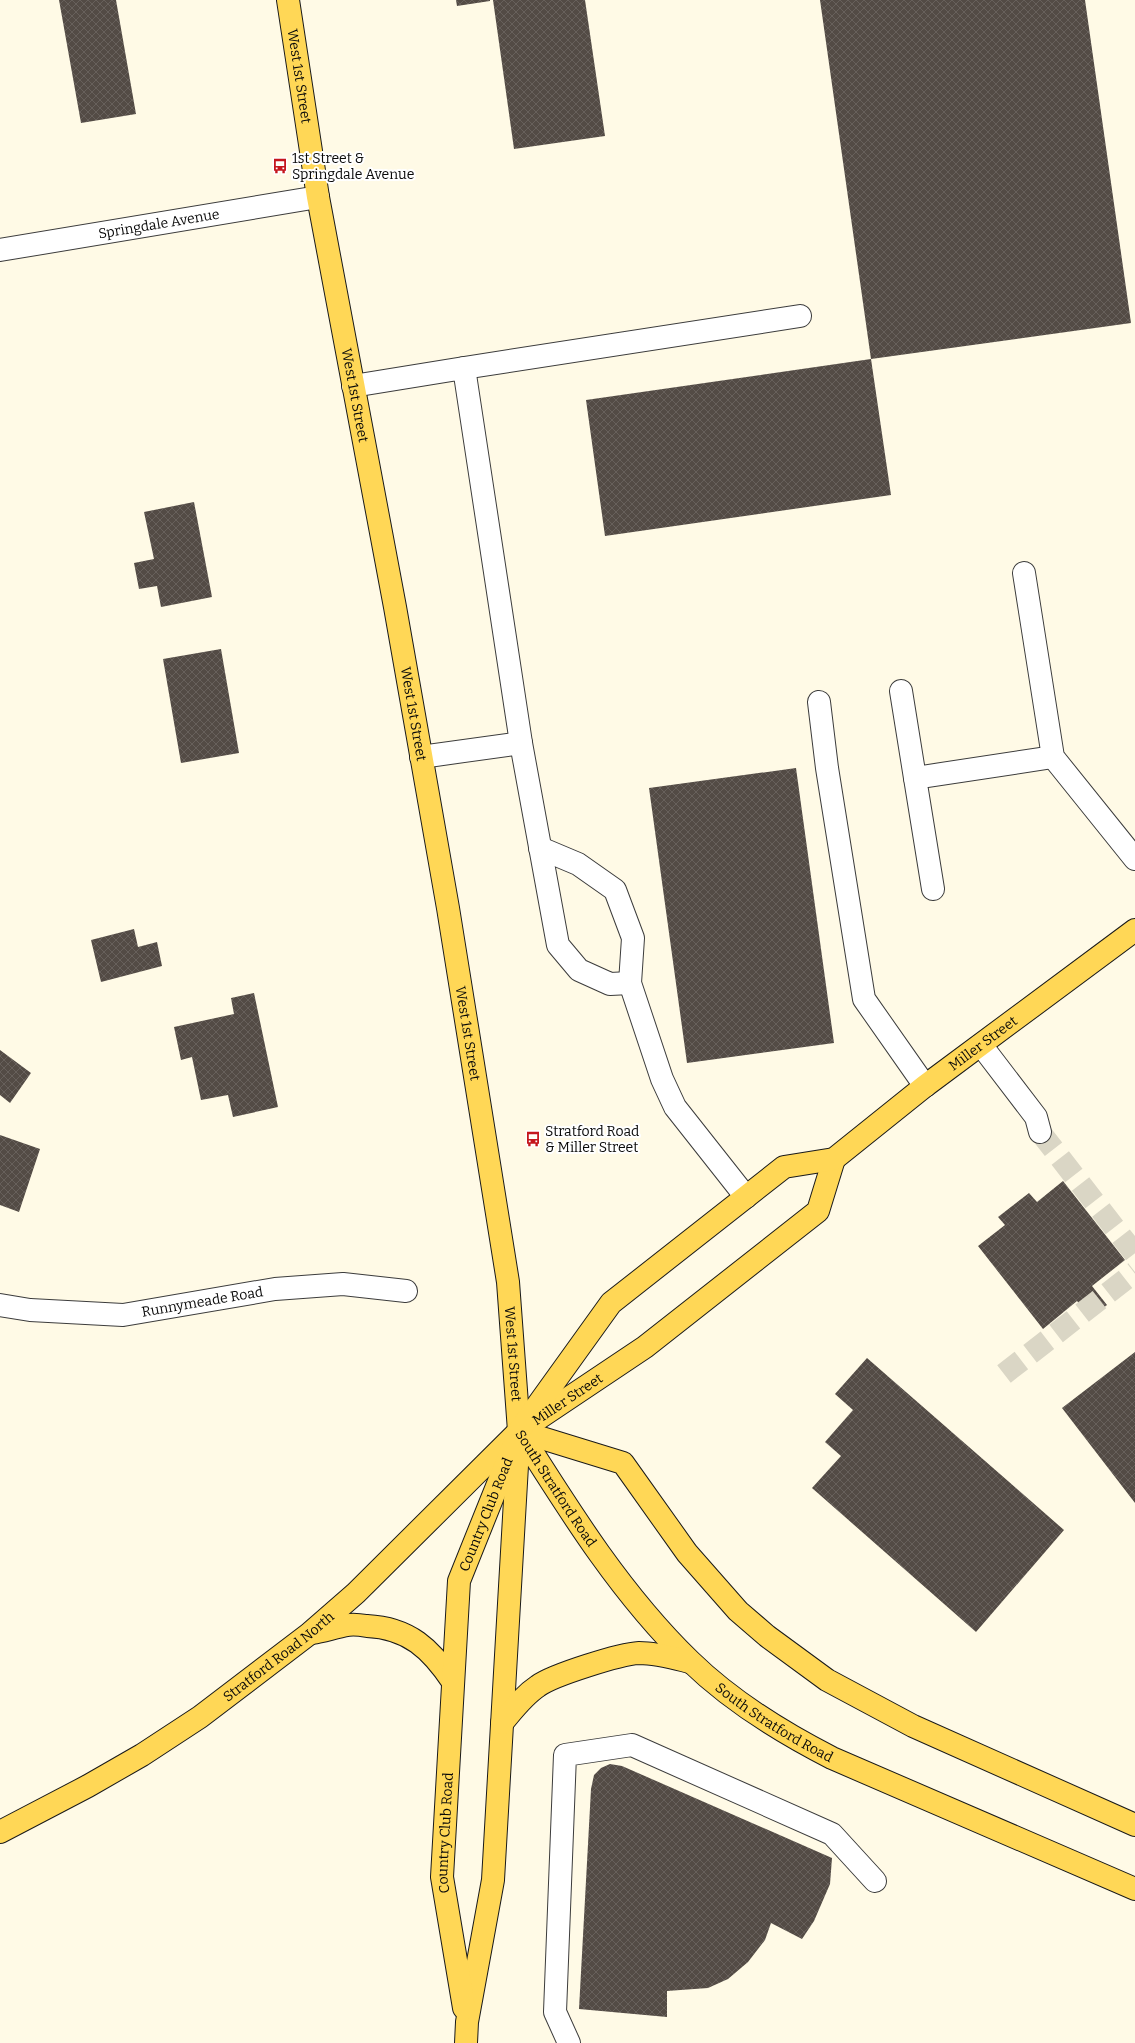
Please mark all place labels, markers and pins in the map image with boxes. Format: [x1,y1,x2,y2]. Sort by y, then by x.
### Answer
place label: 1st Street & Springdale Avenue [292,150,414,183]
bus stop icon: 1st Street & Springdale Avenue [271,157,289,175]
place label: Stratford Road & Miller Street [545,1123,639,1156]
bus stop icon: Stratford Road & Miller Street [524,1130,542,1148]

